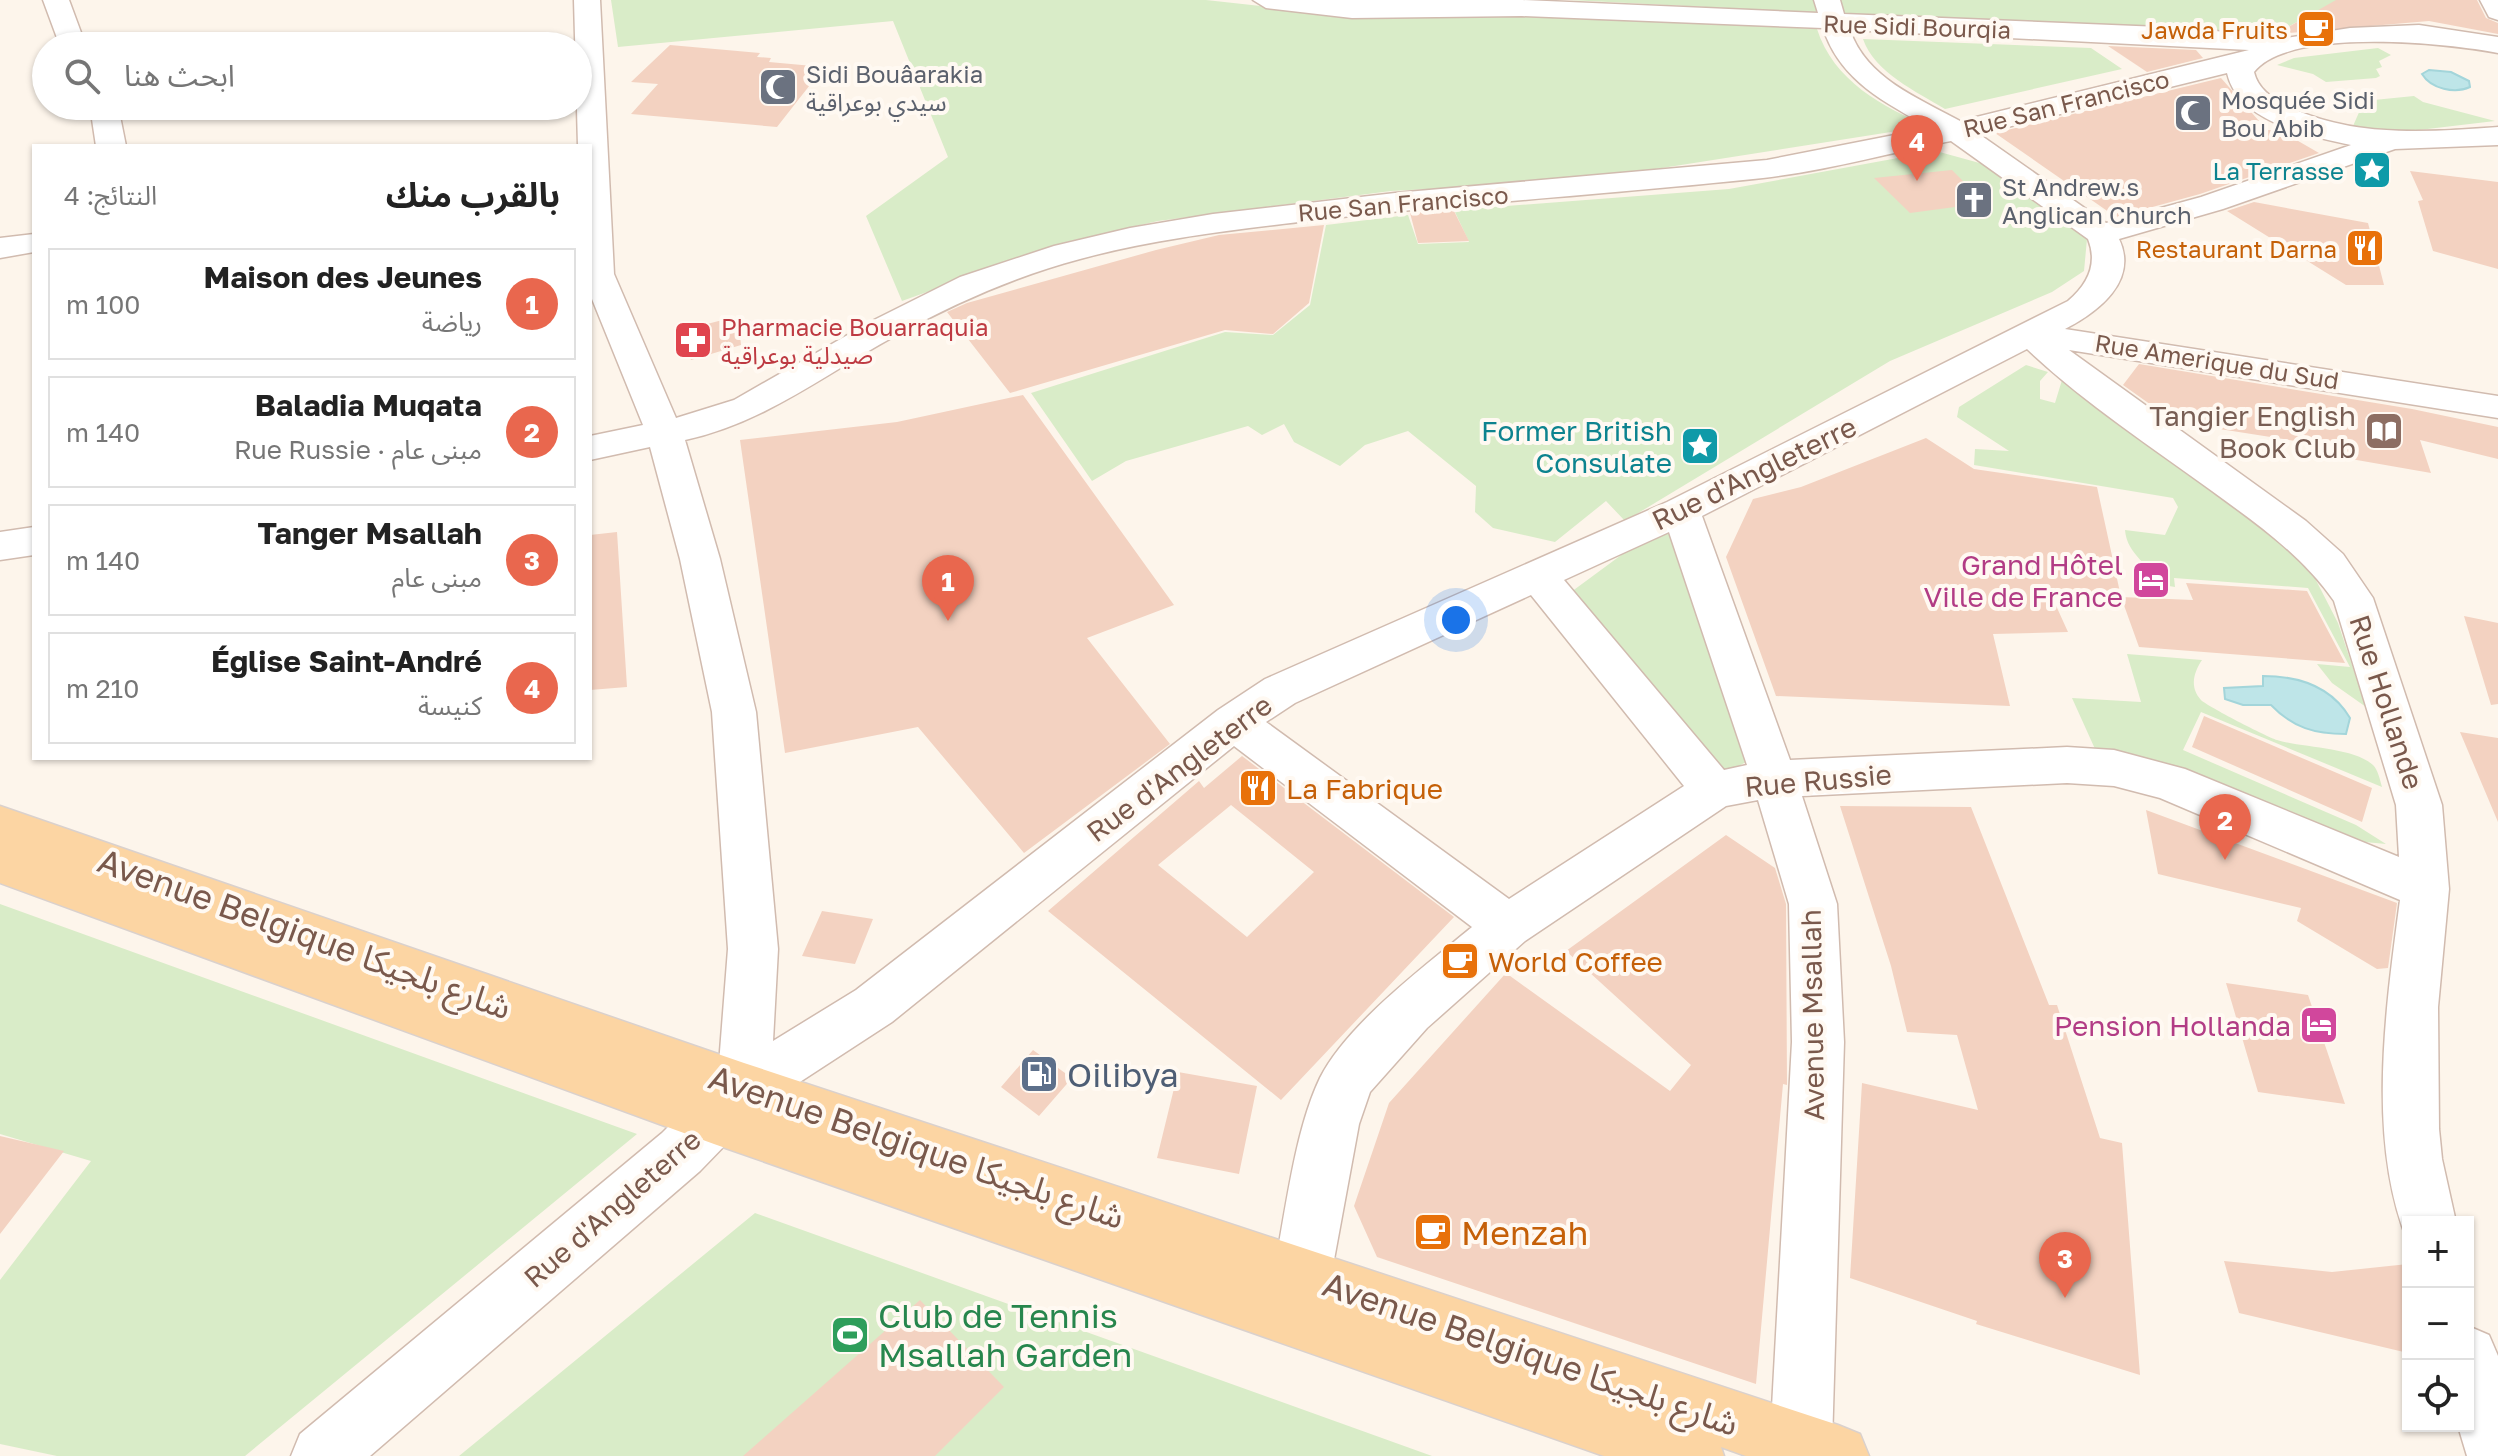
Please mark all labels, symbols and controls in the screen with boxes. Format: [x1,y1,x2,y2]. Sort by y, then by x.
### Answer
street label: Rue Sidi Bourqia [1822,8,2012,44]
cafe icon: Jawda Fruits [2295,8,2337,50]
place label: Jawda Fruits [2141,15,2288,44]
search box [32,32,592,120]
icon: search [60,54,104,98]
text: ابحث هنا [124,57,235,93]
place label: Sidi Bouâarakia سيدي بوعراقية [806,59,983,121]
street label: Rue San Francisco [1960,63,2172,143]
mosque icon: Sidi Bouâarakia سيدي بوعراقية [757,66,799,108]
place label: Mosquée Sidi Bou Abib [2221,85,2375,142]
mosque icon: Mosquée Sidi Bou Abib [2172,92,2214,134]
pin: 4 [1891,115,1943,181]
place icon: La Terrasse [2351,149,2393,191]
place label: La Terrasse [2212,156,2344,185]
place label: St Andrew.s Anglican Church [2002,172,2192,229]
text: بالقرب منك [386,174,560,214]
street label: Rue San Francisco [1296,179,1510,227]
church icon: St Andrew.s Anglican Church [1953,179,1995,221]
text: النتائج: 4 [64,180,157,211]
restaurant icon: Restaurant Darna [2344,227,2386,269]
place label: Restaurant Darna [2136,234,2337,263]
text: Maison des Jeunes [203,259,482,295]
text: 100 m [66,289,140,320]
text: 1 [525,289,539,320]
text: رياضة [422,306,482,337]
place label: Pharmacie Bouarraquia صيدلية بوعراقية [721,312,989,370]
pharmacy icon: Pharmacie Bouarraquia صيدلية بوعراقية [672,319,714,361]
street label: Rue Amerique du Sud [2093,327,2341,395]
text: Baladia Muqata [255,387,482,423]
place label: Tangier English Book Club [2149,399,2356,464]
street label: Rue d'Angleterre [1646,409,1862,537]
library icon: Tangier English Book Club [2363,410,2405,452]
place label: Former British Consulate [1481,414,1672,479]
text: 140 m [66,417,140,448]
text: 2 [524,417,540,448]
place icon: Former British Consulate [1679,425,1721,467]
text: مبنى عام · Rue Russie [234,434,482,465]
text: Tanger Msallah [257,515,482,551]
text: 140 m [66,545,140,576]
text: 3 [524,545,540,576]
place label: Grand Hôtel Ville de France [1924,548,2123,613]
pin: 1 [922,555,974,621]
hotel icon: Grand Hôtel Ville de France [2130,559,2172,601]
text: مبنى عام [392,562,482,593]
your location [1436,600,1476,640]
street label: Rue Hollande [2343,611,2431,793]
text: Église Saint-André [211,643,482,679]
text: 210 m [66,673,139,704]
text: 4 [524,673,540,704]
street label: Rue d'Angleterre [1080,688,1278,848]
text: كنيسة [418,690,482,721]
street label: Rue Russie [1743,757,1893,803]
restaurant icon: La Fabrique [1237,767,1279,809]
place label: La Fabrique [1286,772,1443,805]
pin: 2 [2199,794,2251,860]
street label: Avenue Belgique شارع بلجيكا [91,839,517,1032]
street label: Avenue Msallah [1794,909,1830,1121]
cafe icon: World Coffee [1439,940,1481,982]
place label: World Coffee [1488,945,1663,978]
hotel icon: Pension Hollanda [2298,1004,2340,1046]
place label: Pension Hollanda [2054,1009,2291,1042]
fuel station icon: Oilibya [1018,1053,1060,1095]
place label: Oilibya [1067,1054,1179,1094]
street label: Avenue Belgique شارع بلجيكا [702,1056,1130,1242]
street label: Rue d'Angleterre [517,1122,707,1294]
cafe icon: Menzah [1412,1211,1454,1253]
place label: Menzah [1461,1212,1588,1252]
map controls [2402,1216,2474,1432]
button: + [2402,1216,2474,1288]
pin: 3 [2039,1232,2091,1298]
street label: Avenue Belgique شارع بلجيكا [1316,1263,1744,1449]
button: − [2402,1288,2474,1360]
place label: Club de Tennis Msallah Garden [878,1295,1133,1374]
sports icon: Club de Tennis Msallah Garden [829,1314,871,1356]
button: locate [2402,1360,2474,1432]

